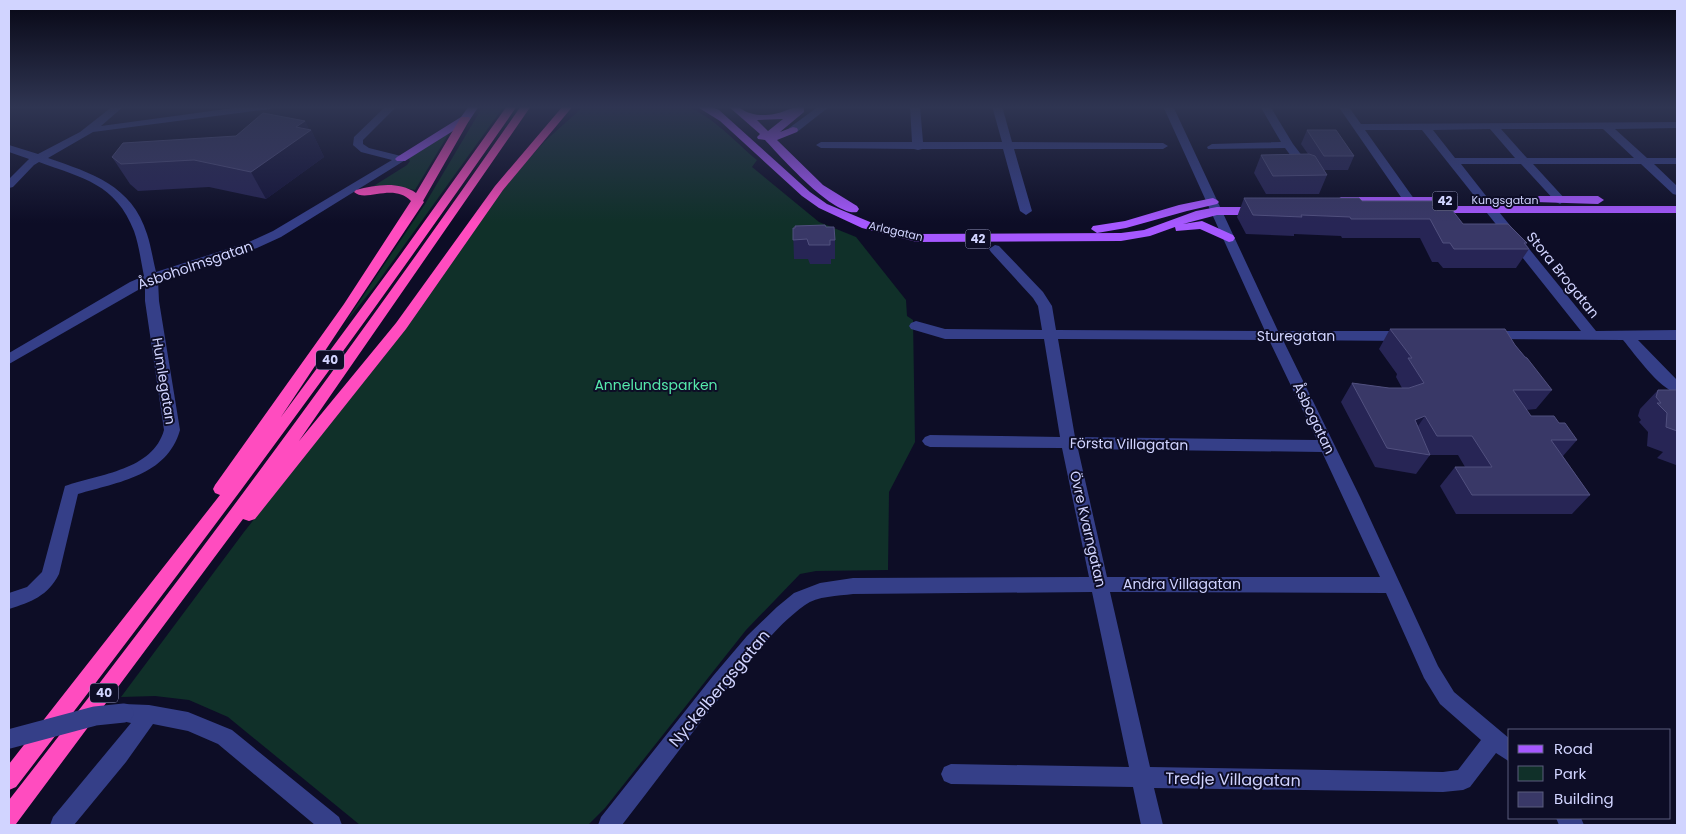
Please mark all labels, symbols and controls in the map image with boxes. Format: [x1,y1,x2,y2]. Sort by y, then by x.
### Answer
road number: 42 [1432,192,1458,210]
street label: Kungsgatan [1471,192,1539,208]
street label: Arlagatan [867,217,925,245]
street label: Stora Brogatan [1522,228,1604,322]
road number: 42 [966,230,990,248]
street label: Åsboholmsgatan [135,236,255,294]
street label: Sturegatan [1257,326,1335,346]
street label: Humlegatan [147,336,181,426]
road number: 40 [316,350,344,370]
park label: Annelundsparken [594,375,718,395]
street label: Åsbogatan [1288,379,1340,457]
street label: Första Villagatan [1070,433,1188,455]
street label: Övre Kvarngatan [1065,469,1111,589]
street label: Andra Villagatan [1123,574,1241,594]
street label: Nyckelbergsgatan [664,625,775,752]
road number: 40 [90,684,118,702]
legend [1508,729,1671,819]
text: Road [1554,738,1593,759]
text: Park [1554,763,1586,784]
street label: Tredje Villagatan [1165,767,1301,792]
text: Building [1554,788,1614,809]

